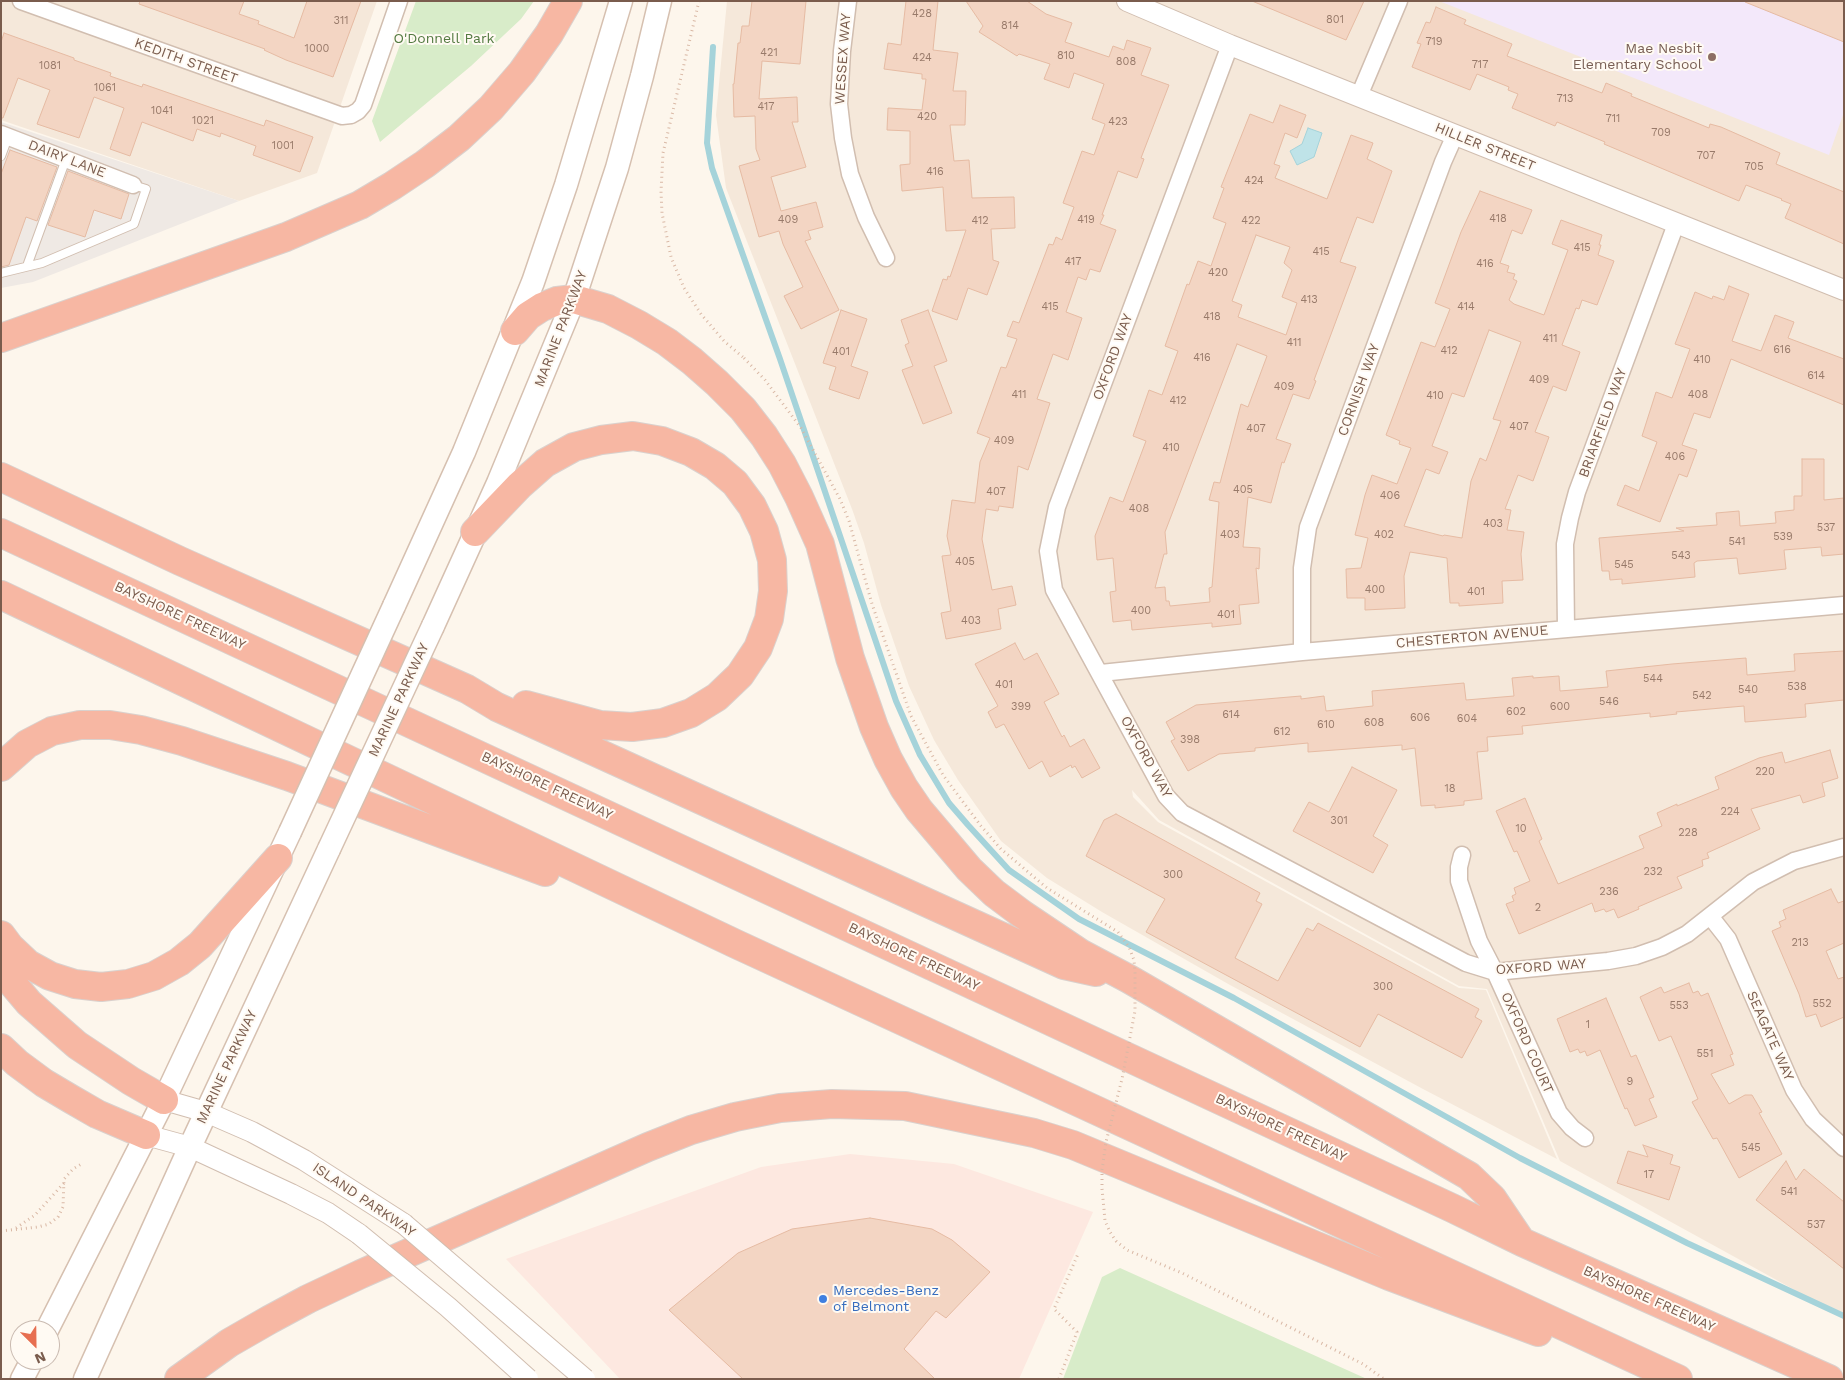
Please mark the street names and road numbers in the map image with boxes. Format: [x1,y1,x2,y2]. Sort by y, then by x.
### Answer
street label: WESSEX WAY [831,13,855,105]
street label: KEDITH STREET [132,35,240,87]
street label: HILLER STREET [1432,119,1538,175]
street label: DAIRY LANE [26,137,108,181]
street label: MARINE PARKWAY [531,268,591,390]
street label: OXFORD WAY [1090,311,1136,403]
street label: CORNISH WAY [1335,342,1383,438]
street label: BRIARFIELD WAY [1575,366,1631,480]
street label: BAYSHORE FREEWAY [112,578,248,654]
street label: CHESTERTON AVENUE [1395,622,1549,652]
street label: MARINE PARKWAY [365,641,433,759]
street label: OXFORD WAY [1117,713,1175,801]
street label: BAYSHORE FREEWAY [479,748,615,824]
street label: BAYSHORE FREEWAY [846,919,982,995]
street label: OXFORD WAY [1495,955,1587,979]
street label: SEAGATE WAY [1743,989,1797,1083]
street label: OXFORD COURT [1497,990,1557,1096]
street label: MARINE PARKWAY [193,1008,261,1126]
street label: BAYSHORE FREEWAY [1213,1090,1349,1166]
street label: ISLAND PARKWAY [309,1159,419,1241]
street label: BAYSHORE FREEWAY [1580,1262,1718,1336]

